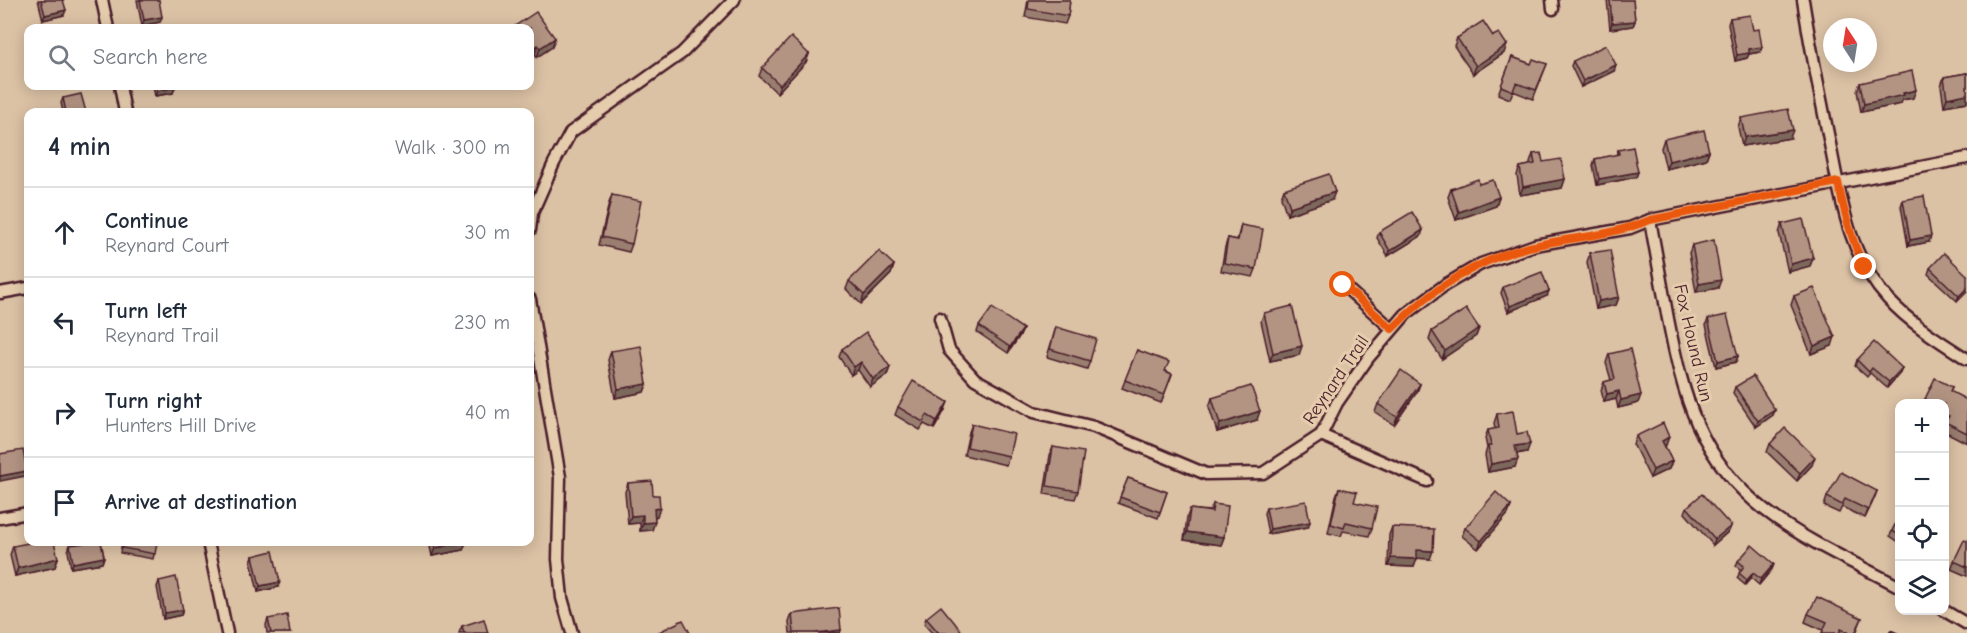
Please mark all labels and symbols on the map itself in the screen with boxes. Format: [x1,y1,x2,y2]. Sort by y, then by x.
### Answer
north arrow [1823,18,1877,72]
route end [1850,253,1876,279]
route start [1329,271,1355,297]
street label: Fox Hound Run [1669,282,1717,404]
street label: Reynard Trail [1299,332,1373,428]

